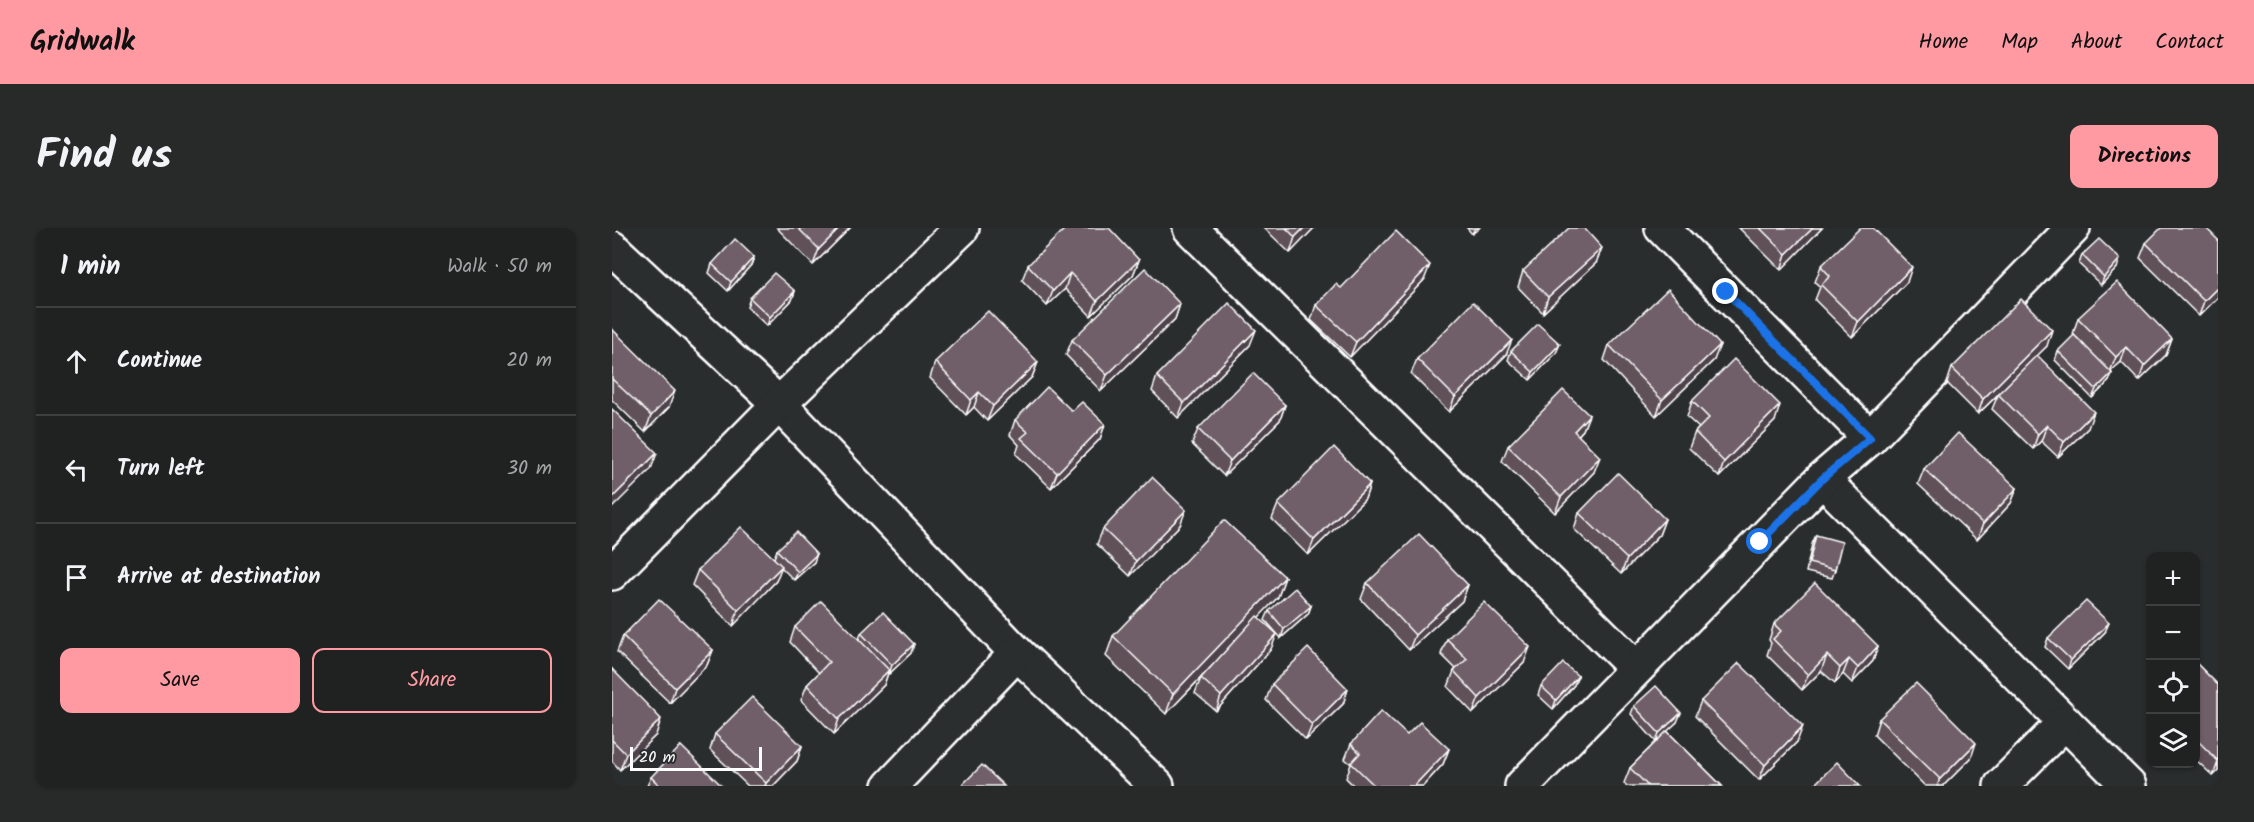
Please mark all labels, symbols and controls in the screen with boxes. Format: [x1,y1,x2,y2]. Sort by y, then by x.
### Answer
text: Gridwalk [30,20,135,65]
text: Home [1919,26,1968,59]
text: Map [2001,26,2038,59]
text: About [2071,26,2122,59]
text: Contact [2155,26,2224,59]
text: Find us [36,123,172,190]
button: Directions [2070,125,2218,188]
text: 1 min [60,246,120,288]
text: Walk · 50 m [447,251,552,283]
route end [1712,278,1738,304]
text: Continue [117,344,202,379]
icon: ahead [60,345,93,378]
text: 20 m [506,345,552,377]
text: Turn left [117,452,204,487]
icon: left [60,453,93,486]
text: 30 m [507,453,552,485]
route start [1746,528,1772,554]
map controls [2146,552,2200,768]
button: + [2146,552,2200,606]
text: Arrive at destination [117,560,320,595]
icon: arrive [60,561,93,594]
button: − [2146,606,2200,660]
button: Save [60,648,300,713]
button: Share [312,648,552,713]
button: locate [2146,660,2200,714]
button: layers [2146,714,2200,768]
scale bar [630,744,762,772]
text: 20 m [639,745,675,770]

